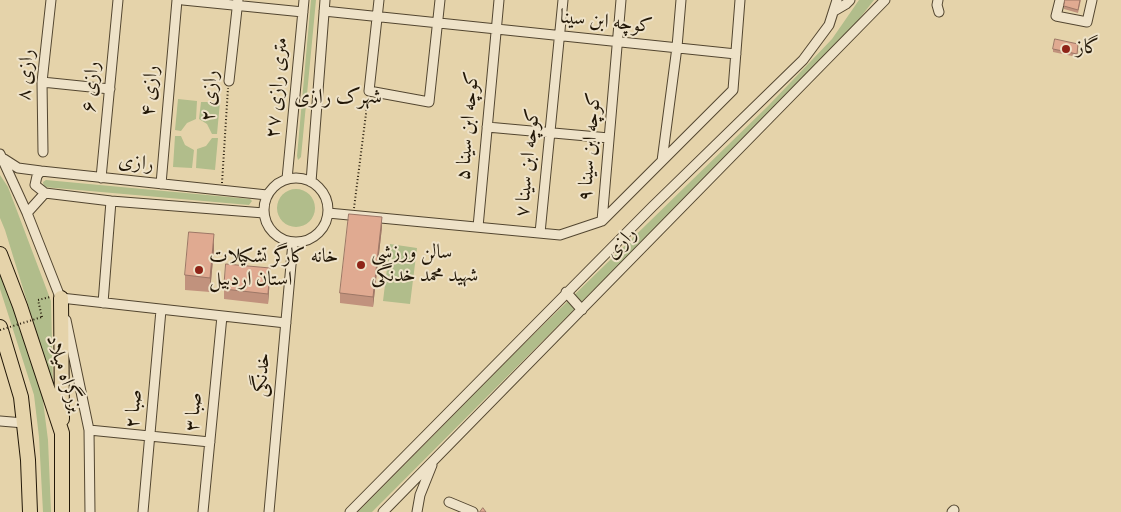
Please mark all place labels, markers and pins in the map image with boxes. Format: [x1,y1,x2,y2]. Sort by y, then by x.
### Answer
place label: گاز [1076,37,1099,61]
marker: گاز [1060,43,1072,55]
place label: سالن ورزشی شهید محمد خدنگی [371,242,478,289]
place label: خانه کارگر تشکیلات استان اردبیل [209,246,338,293]
marker: سالن ورزشی شهید محمد خدنگی [355,259,367,271]
marker: خانه کارگر تشکیلات استان اردبیل [193,264,205,276]

